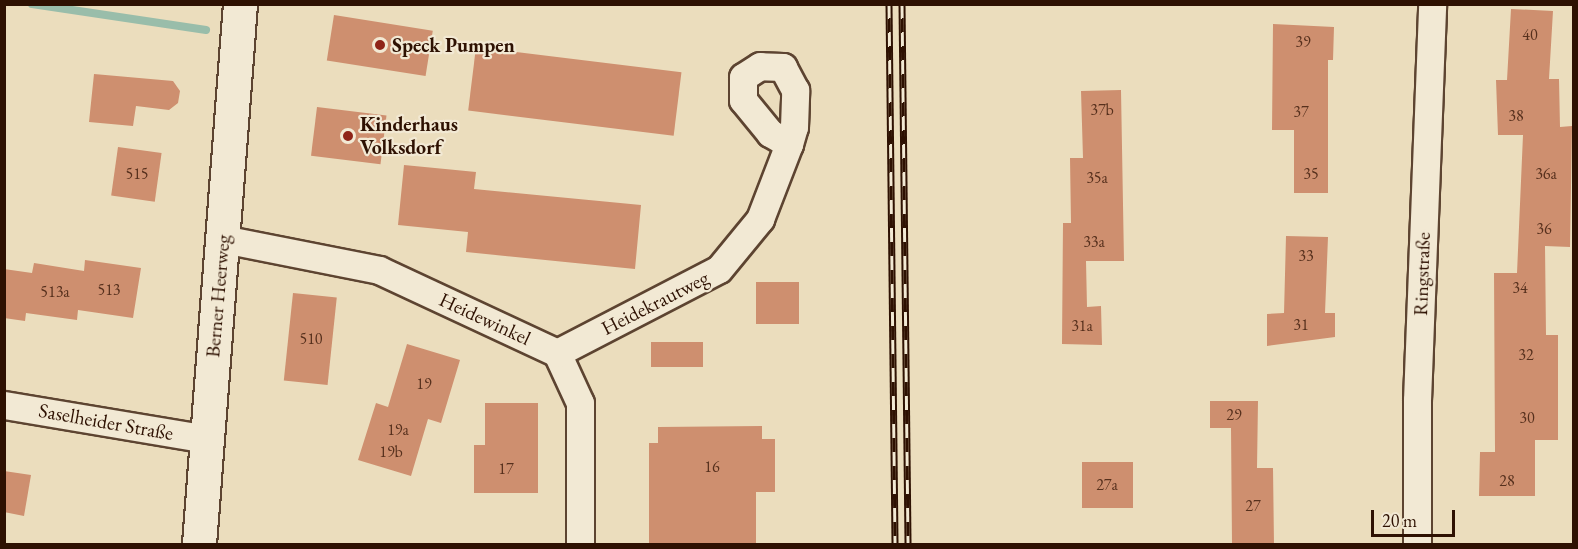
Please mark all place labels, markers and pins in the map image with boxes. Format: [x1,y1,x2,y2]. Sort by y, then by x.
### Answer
place label: Speck Pumpen [392,33,515,57]
marker: Speck Pumpen [373,38,387,52]
place label: Kinderhaus Volksdorf [360,112,458,159]
marker: Kinderhaus Volksdorf [341,129,355,143]

